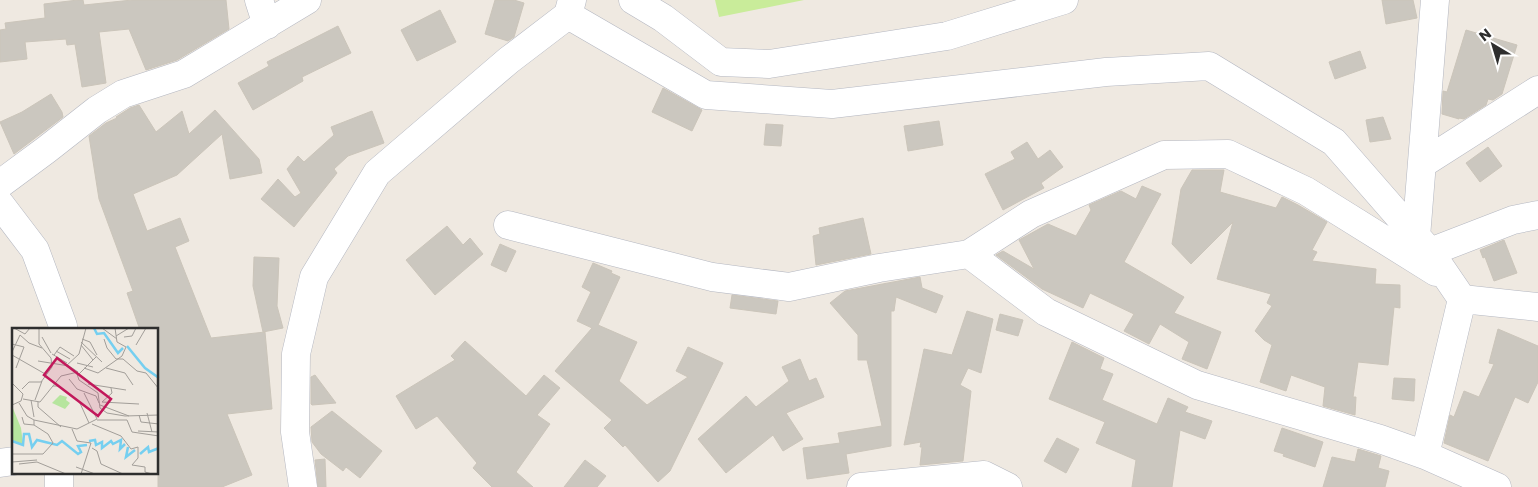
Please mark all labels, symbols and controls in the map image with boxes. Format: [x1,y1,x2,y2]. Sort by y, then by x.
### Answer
north arrow [1468,20,1518,70]
text: N [1475,24,1495,46]
inset map [12,328,159,474]

